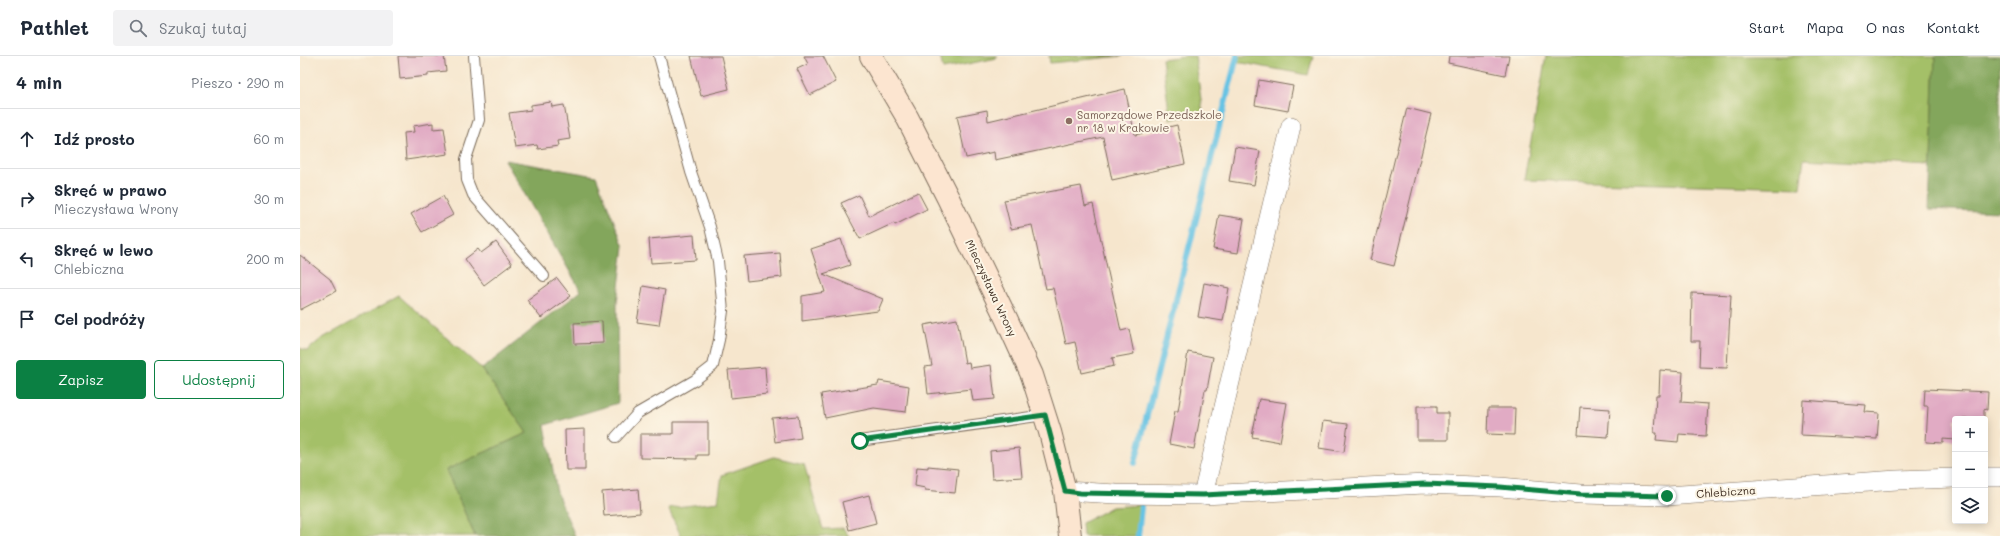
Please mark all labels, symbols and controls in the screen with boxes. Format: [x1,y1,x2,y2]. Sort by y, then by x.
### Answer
search box [113,10,393,46]
text: Pathlet [20,15,89,40]
icon: search [127,17,149,39]
text: Szukaj tutaj [159,18,247,38]
text: Start [1749,18,1785,37]
text: Mapa [1807,18,1844,37]
text: O nas [1866,18,1905,37]
text: Kontakt [1927,18,1980,37]
text: 4 min [16,71,62,93]
text: Pieszo · 290 m [191,74,284,91]
place label: Samorządowe Przedszkole nr 18 w Krakowie [1077,107,1222,135]
marker: Samorządowe Przedszkole nr 18 w Krakowie [1064,116,1074,126]
icon: ahead [16,128,38,150]
text: Idź prosto [54,129,135,149]
text: 60 m [254,130,284,147]
text: Skręć w prawo [54,180,167,200]
icon: right [16,188,38,210]
text: 30 m [254,190,284,207]
text: Mieczysława Wrony [54,200,179,217]
street label: Mieczysława Wrony [962,237,1021,339]
text: Skręć w lewo [54,240,153,260]
icon: left [16,248,38,270]
text: 200 m [246,250,284,267]
text: Chlebiczna [54,260,124,277]
icon: arrive [16,308,38,330]
text: Cel podróży [54,309,145,329]
button: Zapisz [16,360,146,399]
button: Udostępnij [154,360,284,399]
map controls [1952,416,1988,524]
button: + [1952,416,1988,452]
route start [851,432,869,450]
button: − [1952,452,1988,488]
street label: Chlebiczna [1696,482,1756,501]
route end [1658,487,1676,505]
button: layers [1952,488,1988,524]

